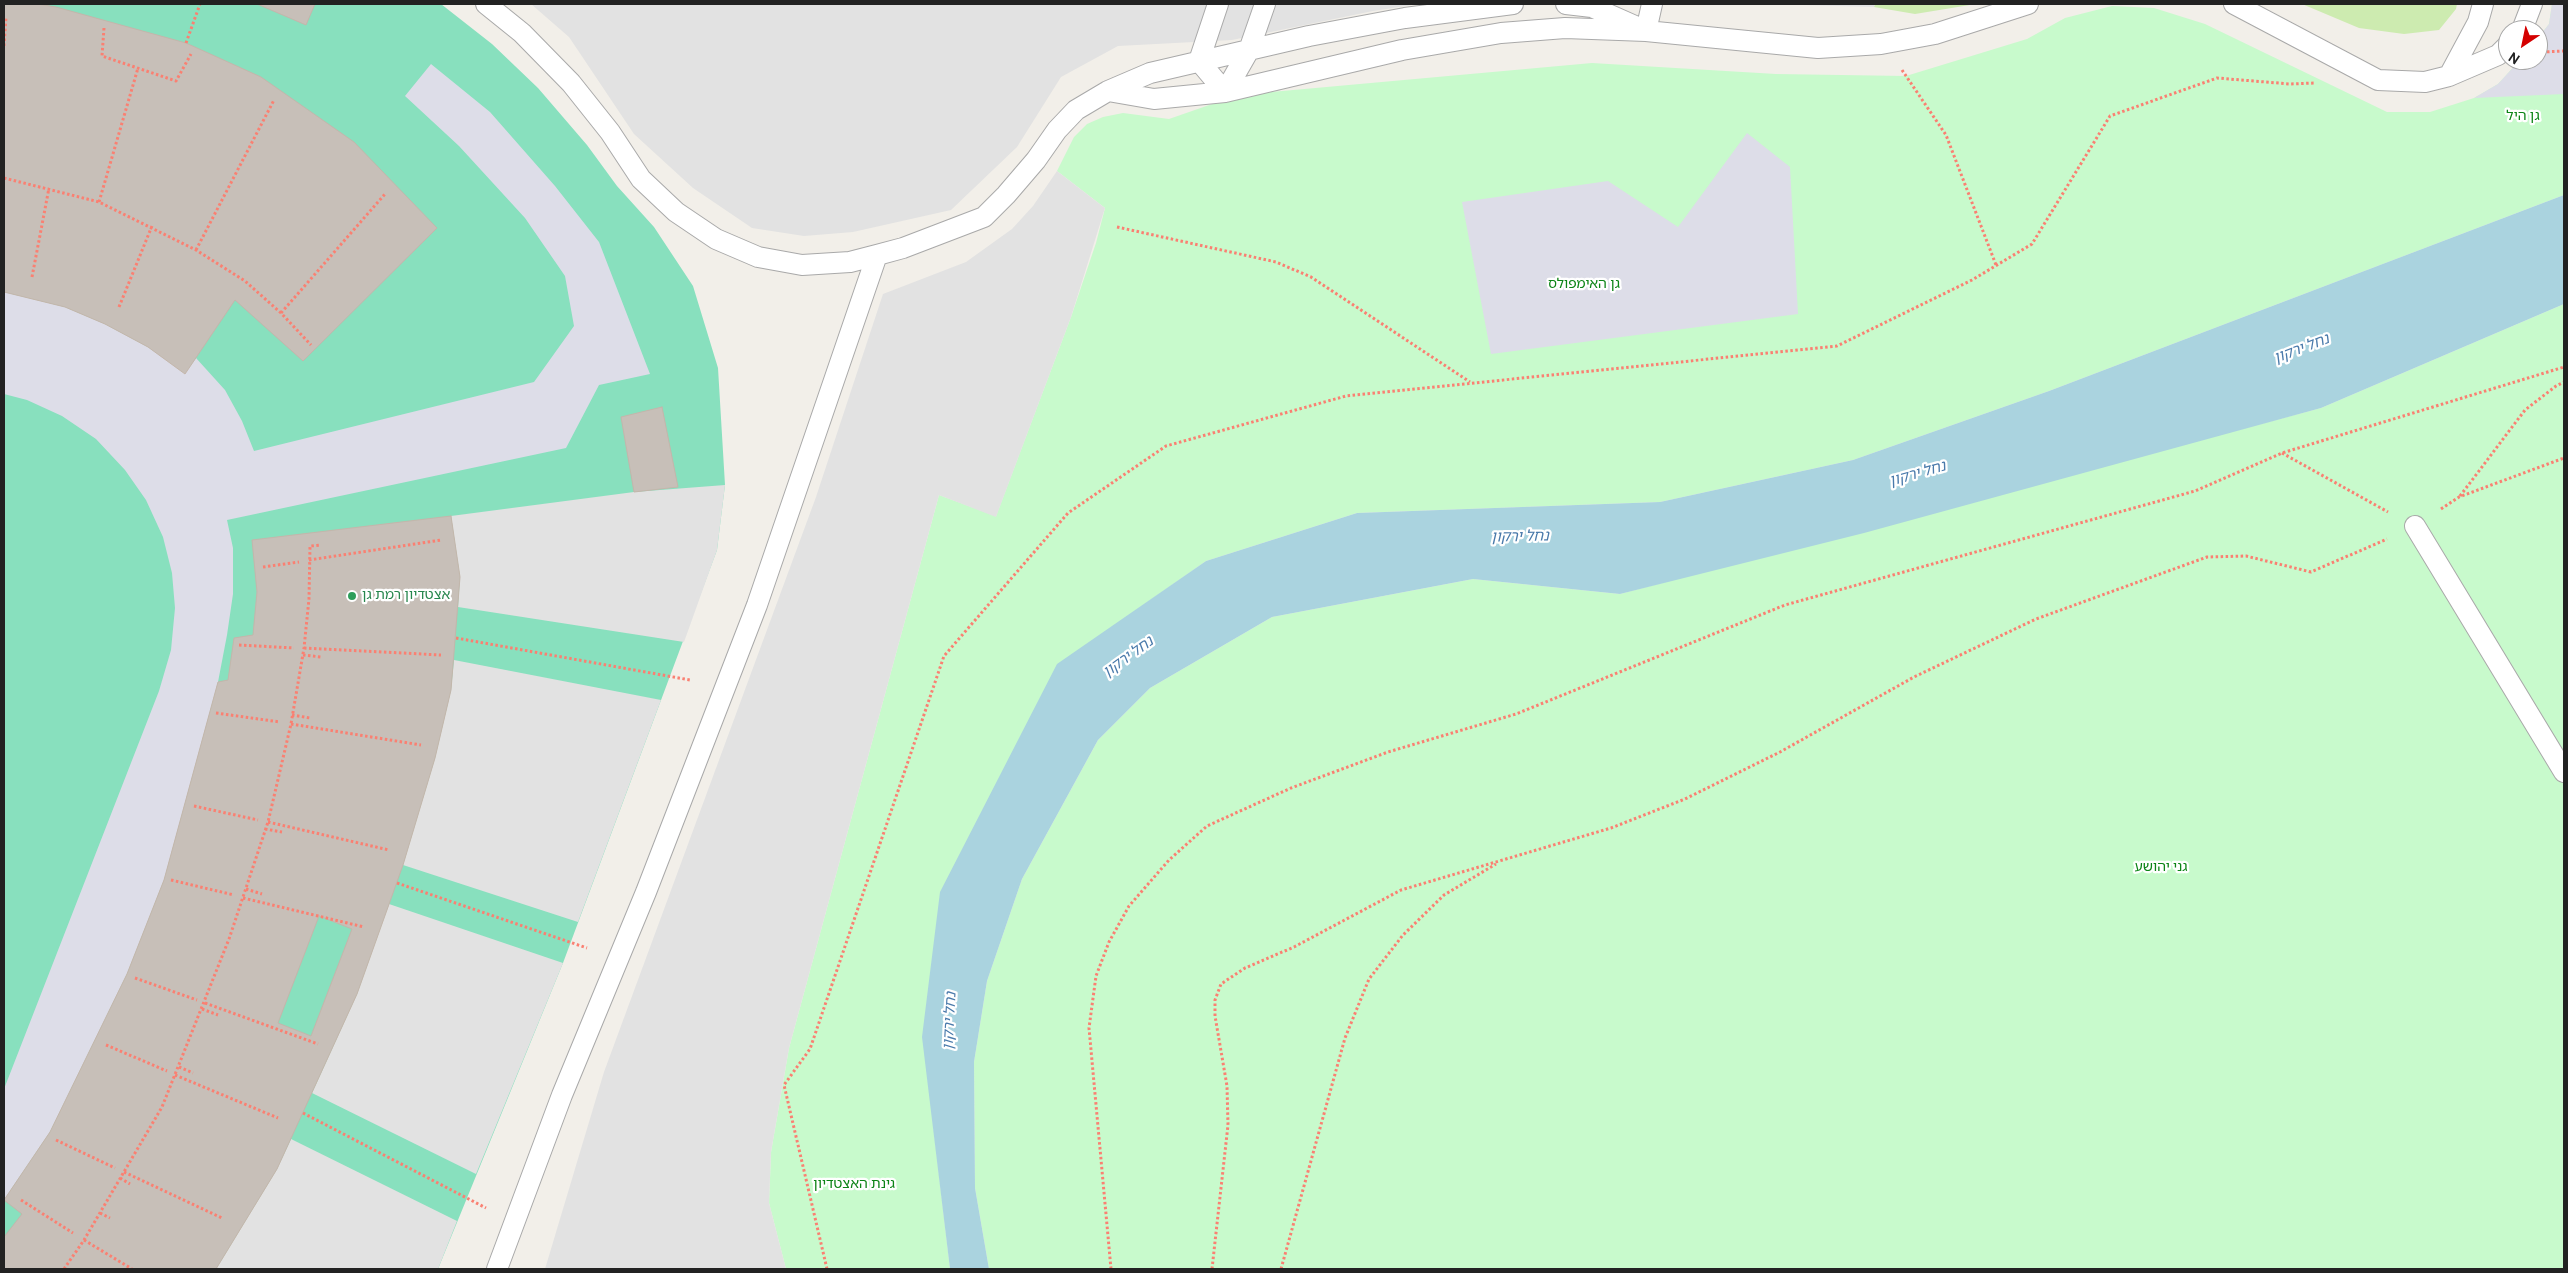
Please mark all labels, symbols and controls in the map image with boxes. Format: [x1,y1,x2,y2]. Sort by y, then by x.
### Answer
north arrow [2498,20,2548,70]
text: N [2506,47,2524,67]
park label: גן היל [2506,109,2540,125]
park label: גן האימפולס [1548,277,1620,293]
water label: נחל ירקון [2272,331,2332,369]
water label: נחל ירקון [1888,458,1948,492]
water label: נחל ירקון [1491,528,1549,548]
place label: אצטדיון רמת גן [362,588,450,604]
marker: אצטדיון רמת גן [346,590,358,602]
water label: נחל ירקון [1100,634,1158,682]
park label: גני יהושע [2134,860,2188,876]
water label: נחל ירקון [941,992,961,1050]
park label: גינת האצטדיון [813,1177,895,1193]

